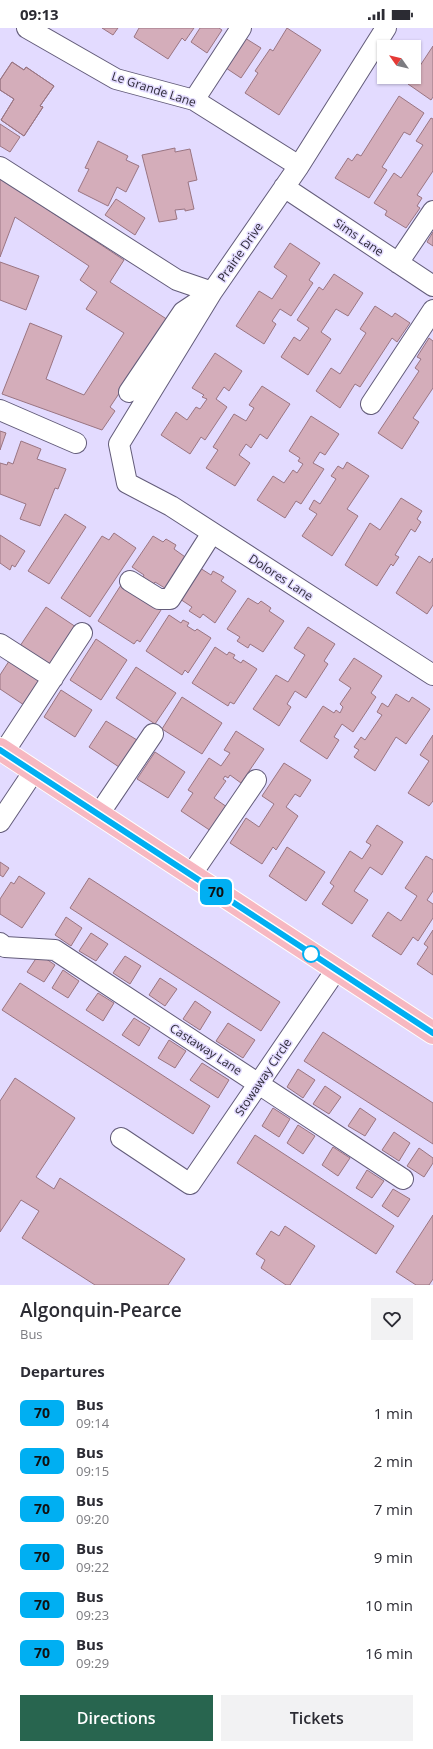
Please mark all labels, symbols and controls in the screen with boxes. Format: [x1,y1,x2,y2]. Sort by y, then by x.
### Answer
text: 09:13 [20,4,59,24]
north arrow [377,40,421,84]
map controls [377,40,421,84]
street label: Le Grande Lane [110,67,199,111]
street label: Sims Lane [331,214,387,260]
street label: Prairie Drive [213,219,267,285]
street label: Dolores Lane [245,550,317,604]
line badge: 70 [198,879,234,905]
text: 70 [208,882,224,901]
unlabelled marker [302,945,320,963]
street label: Castaway Lane [167,1019,246,1079]
street label: Stowaway Circle [231,1035,295,1119]
text: Algonquin-Pearce [20,1297,182,1323]
button: heart [371,1298,413,1340]
text: Bus [20,1325,43,1343]
text: Departures [20,1361,105,1381]
text: Bus [76,1394,103,1414]
text: 70 [34,1403,50,1422]
text: 1 min [374,1403,413,1423]
text: 09:14 [76,1414,109,1432]
text: Bus [76,1442,103,1462]
text: 70 [34,1451,50,1470]
text: 2 min [374,1451,413,1471]
text: 09:15 [76,1462,109,1480]
text: Bus [76,1490,103,1510]
text: 70 [34,1499,50,1518]
text: 7 min [374,1499,413,1519]
text: 09:20 [76,1510,109,1528]
text: Bus [76,1538,103,1558]
text: 70 [34,1547,50,1566]
text: 9 min [374,1547,413,1567]
text: 09:22 [76,1558,109,1576]
text: Bus [76,1586,103,1606]
text: 70 [34,1595,50,1614]
text: 10 min [365,1595,413,1615]
text: 09:23 [76,1606,109,1624]
text: Bus [76,1634,103,1654]
text: 70 [34,1643,50,1662]
text: 16 min [365,1643,413,1663]
text: 09:29 [76,1654,109,1672]
button: Directions [20,1695,213,1741]
button: Tickets [221,1695,413,1741]

